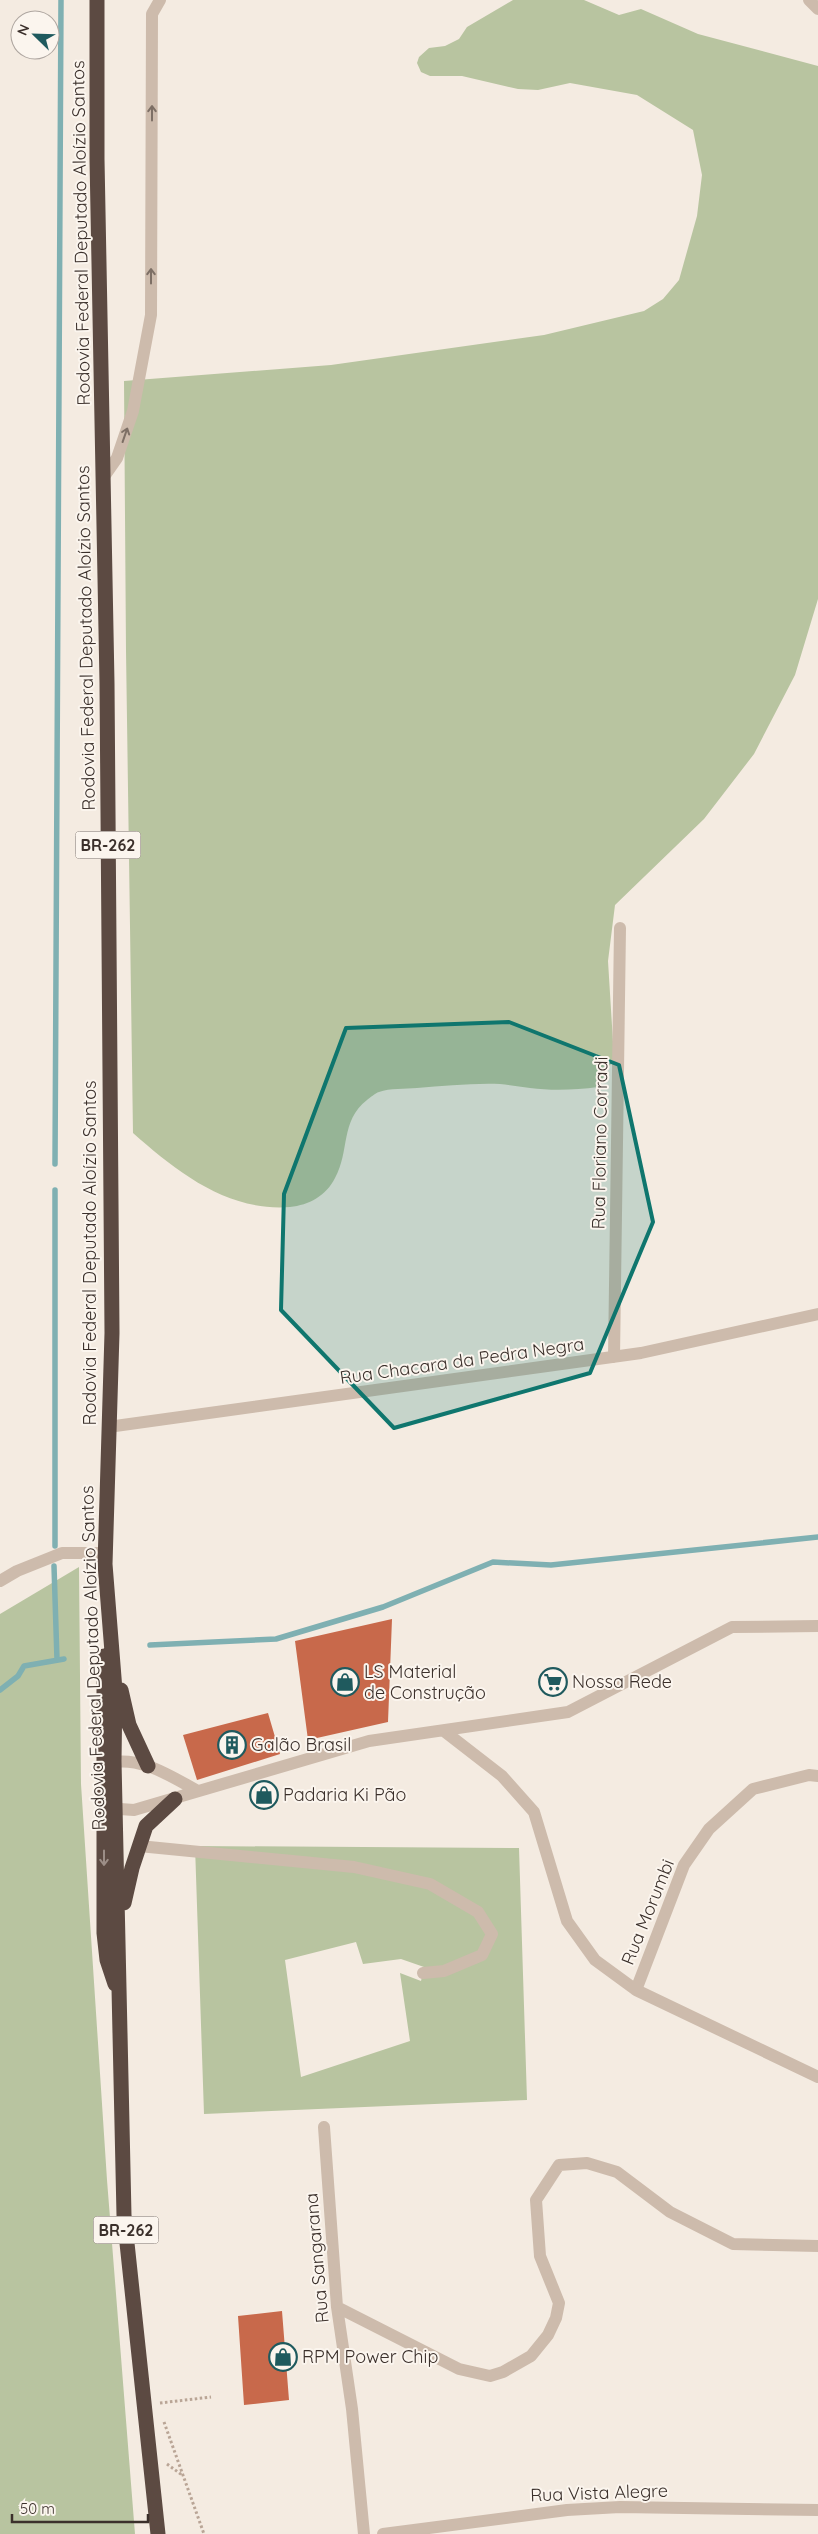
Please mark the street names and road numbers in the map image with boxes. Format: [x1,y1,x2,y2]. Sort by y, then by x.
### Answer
street label: Rodovia Federal Deputado Aloízio Santos [66,60,95,406]
street label: Rodovia Federal Deputado Aloízio Santos [71,465,100,811]
road number: BR-262 [76,832,140,858]
street label: Rua Floriano Corradi [586,1056,613,1230]
street label: Rodovia Federal Deputado Aloízio Santos [78,1080,101,1426]
street label: Rua Chacara da Pedra Negra [338,1332,586,1389]
street label: Rodovia Federal Deputado Aloízio Santos [75,1485,110,1831]
street label: Rua Morumbi [616,1856,679,1968]
street label: Rua Sangarana [299,2192,334,2324]
road number: BR-262 [94,2216,158,2244]
street label: Rua Vista Alegre [530,2479,668,2506]

